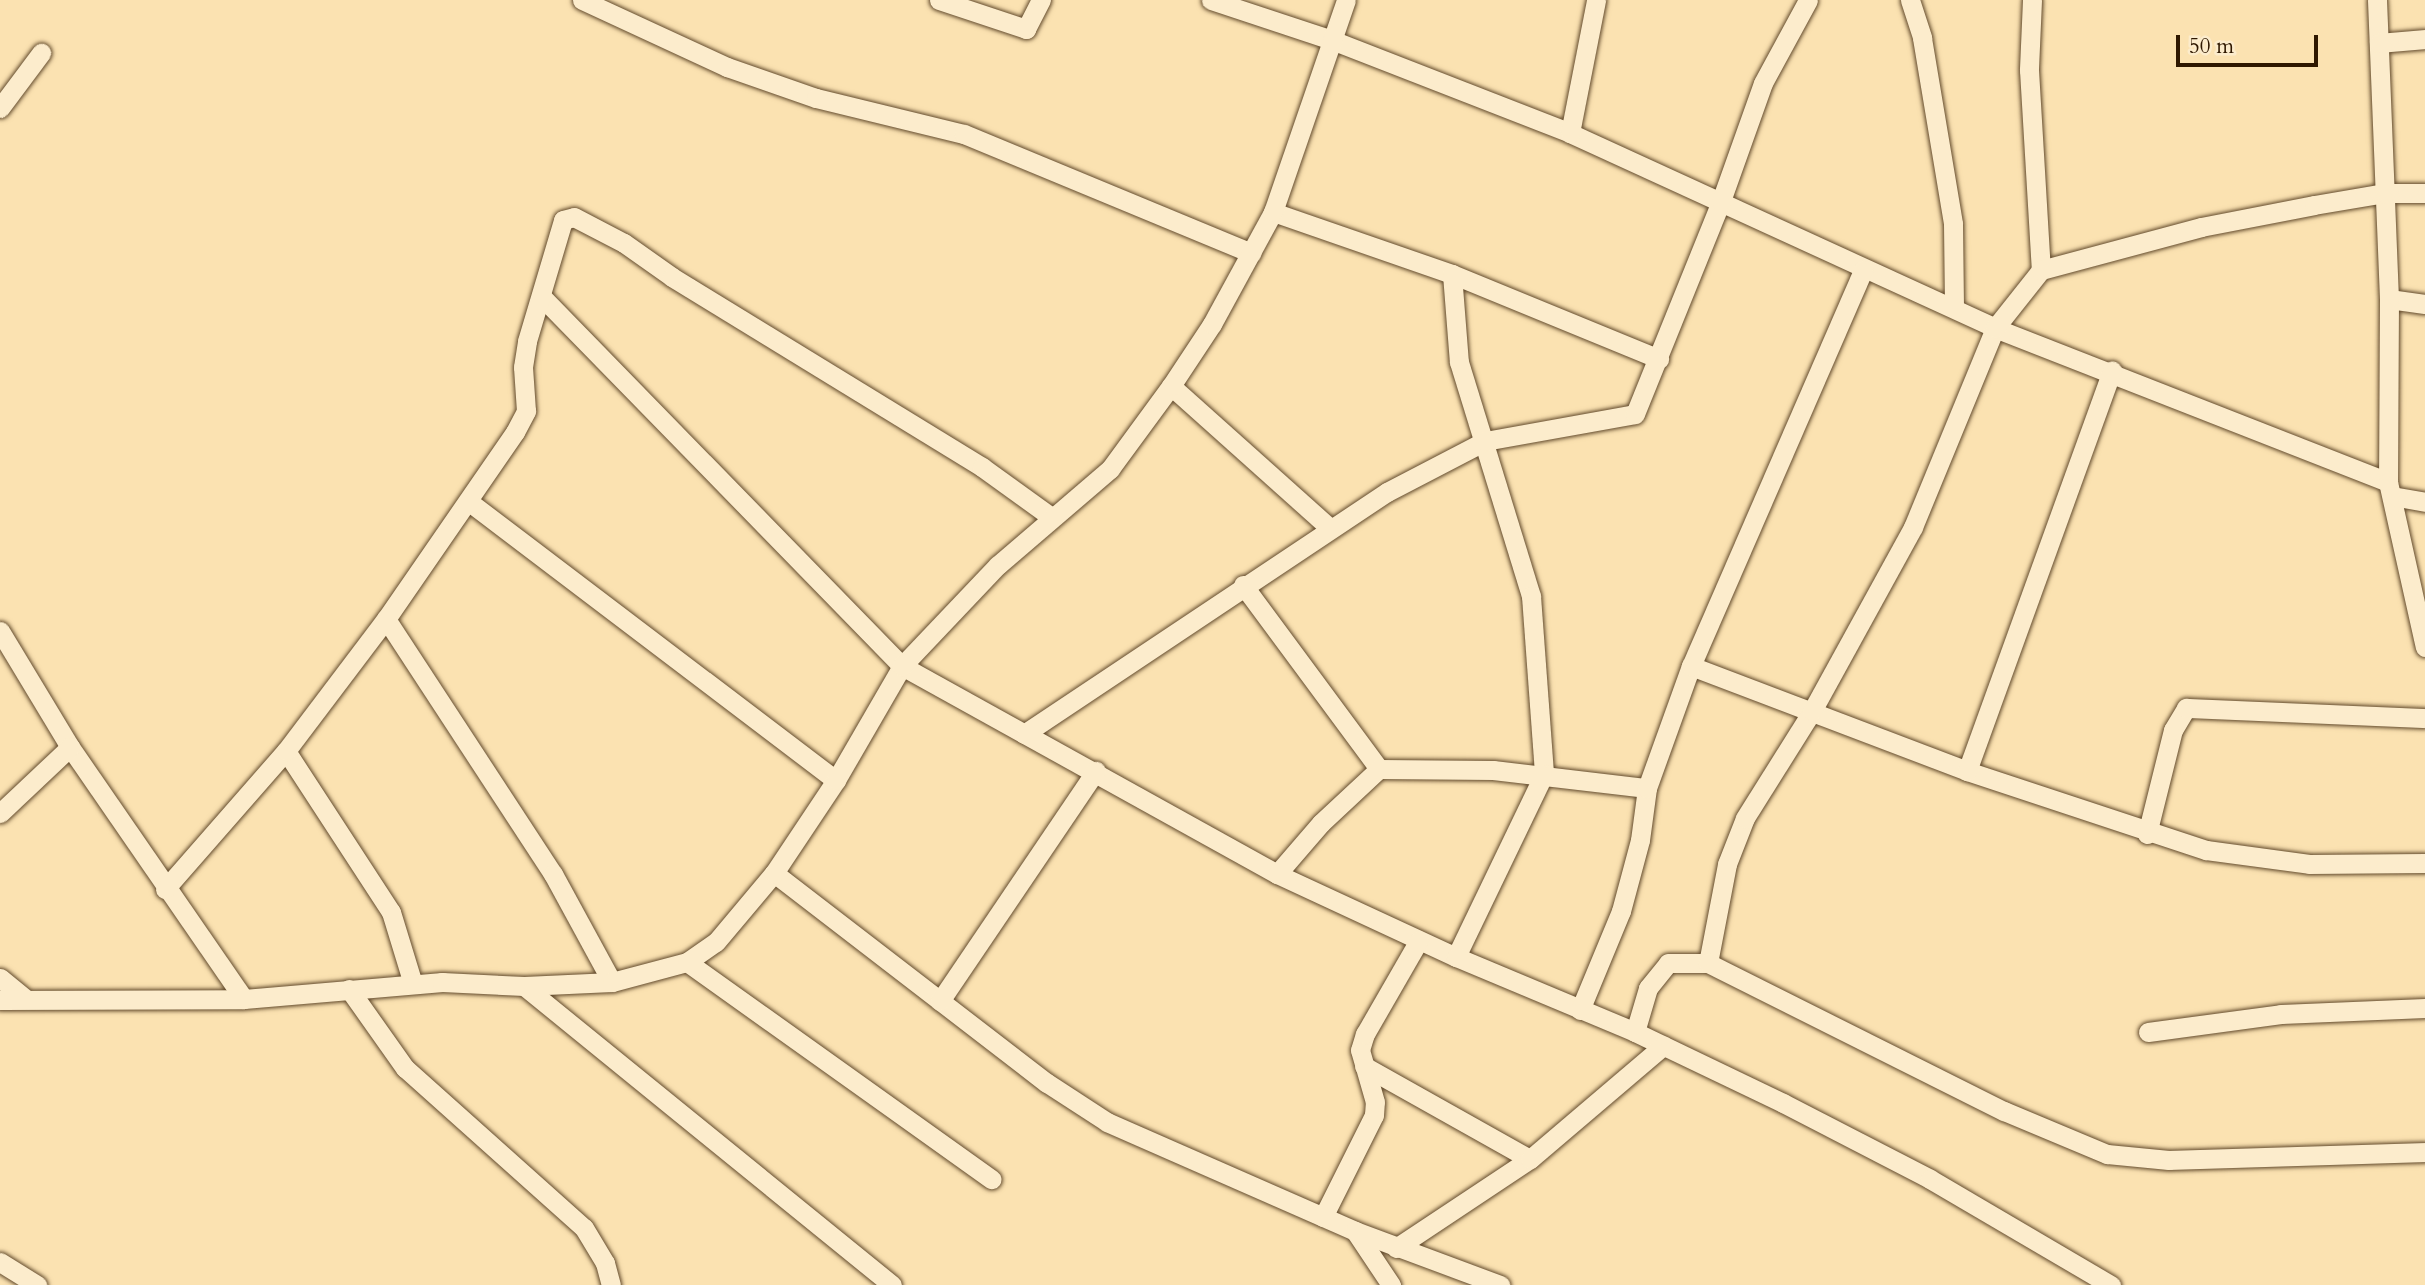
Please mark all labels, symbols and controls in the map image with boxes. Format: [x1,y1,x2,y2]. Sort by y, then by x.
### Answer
scale bar [2180,21,2322,65]
text: 50 m [2189,32,2234,61]

